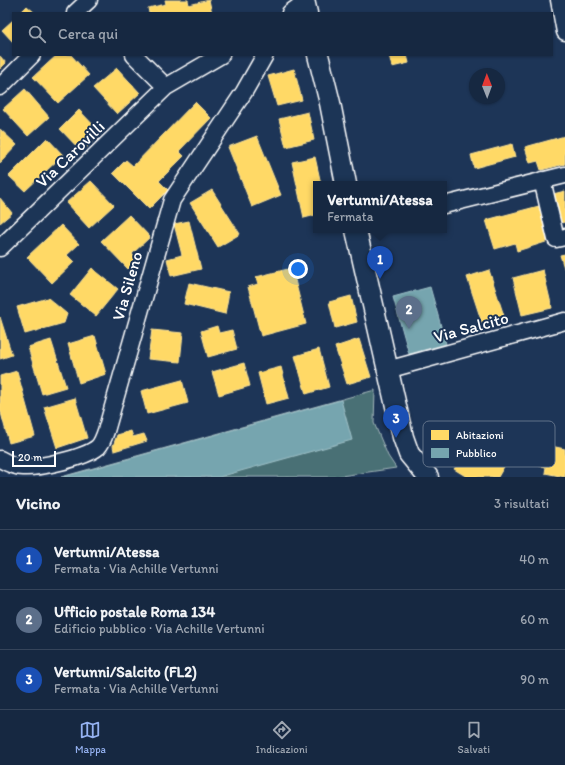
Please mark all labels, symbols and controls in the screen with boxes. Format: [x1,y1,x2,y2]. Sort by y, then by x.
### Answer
search box [12,12,553,56]
icon: search [26,23,48,45]
text: Cerca qui [58,25,118,43]
north arrow [469,68,505,104]
street label: Via Carovilli [31,116,109,192]
popup [313,181,447,233]
text: Vertunni/Atessa [327,191,433,209]
text: Fermata [327,209,373,224]
pin: 1 [367,246,393,279]
street label: Via Sileno [108,249,146,323]
your location [288,259,308,279]
pin: 2 [396,296,422,329]
street label: Via Salcito [431,307,511,347]
pin: 3 [383,405,409,438]
legend [423,421,555,467]
text: Abitazioni [456,429,504,442]
text: Pubblico [456,447,497,460]
scale bar [12,449,56,468]
text: 20 m [18,451,42,464]
text: Vicino [16,493,60,513]
text: 3 risultati [494,496,549,511]
text: Vertunni/Atessa [54,543,159,561]
text: 1 [26,552,32,567]
text: 40 m [519,552,549,567]
text: Fermata · Via Achille Vertunni [54,561,219,576]
text: Ufficio postale Roma 134 [54,603,215,621]
text: 2 [26,612,32,627]
text: 60 m [520,612,549,627]
text: Edificio pubblico · Via Achille Vertunni [54,621,265,636]
text: Vertunni/Salcito (FL2) [54,663,197,681]
text: 3 [25,672,33,687]
text: 90 m [520,672,549,687]
text: Fermata · Via Achille Vertunni [54,681,219,696]
tab: Mappa [75,719,106,756]
tab: Indicazioni [256,719,308,756]
tab: Salvati [458,719,490,756]

